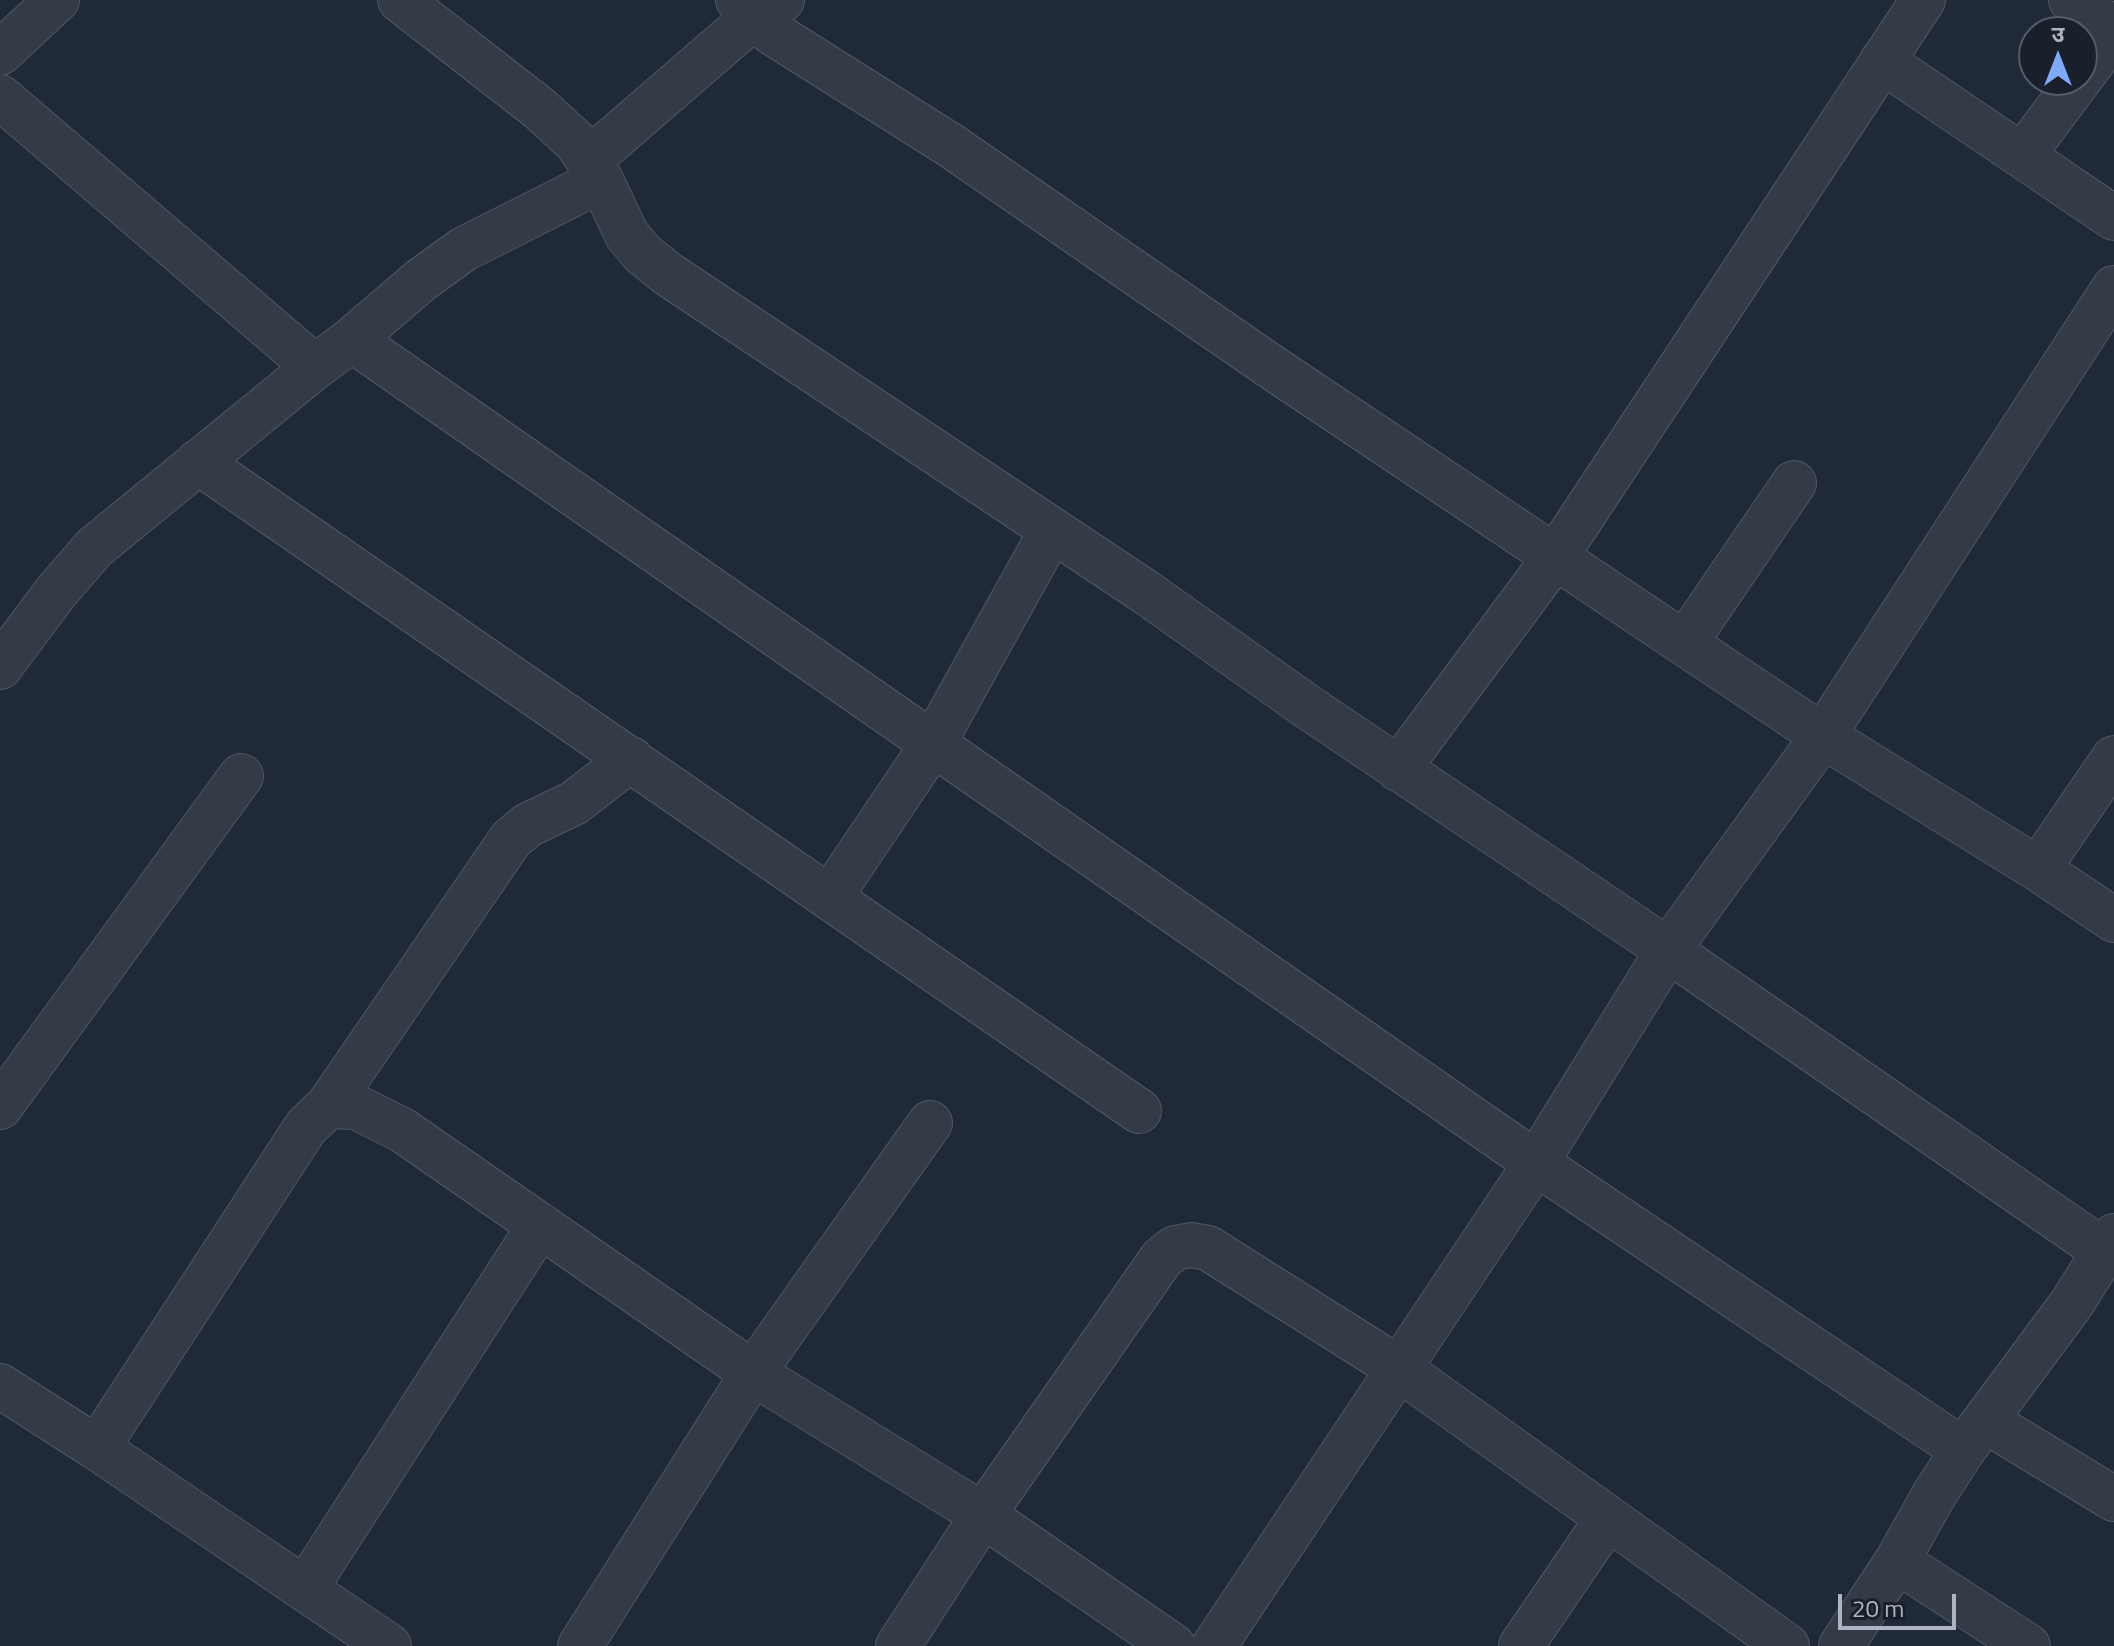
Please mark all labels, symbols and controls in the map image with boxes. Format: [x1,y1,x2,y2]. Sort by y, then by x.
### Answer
north arrow [2018,16,2098,96]
text: उ [2052,17,2064,51]
scale bar [1842,1578,1960,1628]
text: 20 m [1852,1590,1904,1626]

